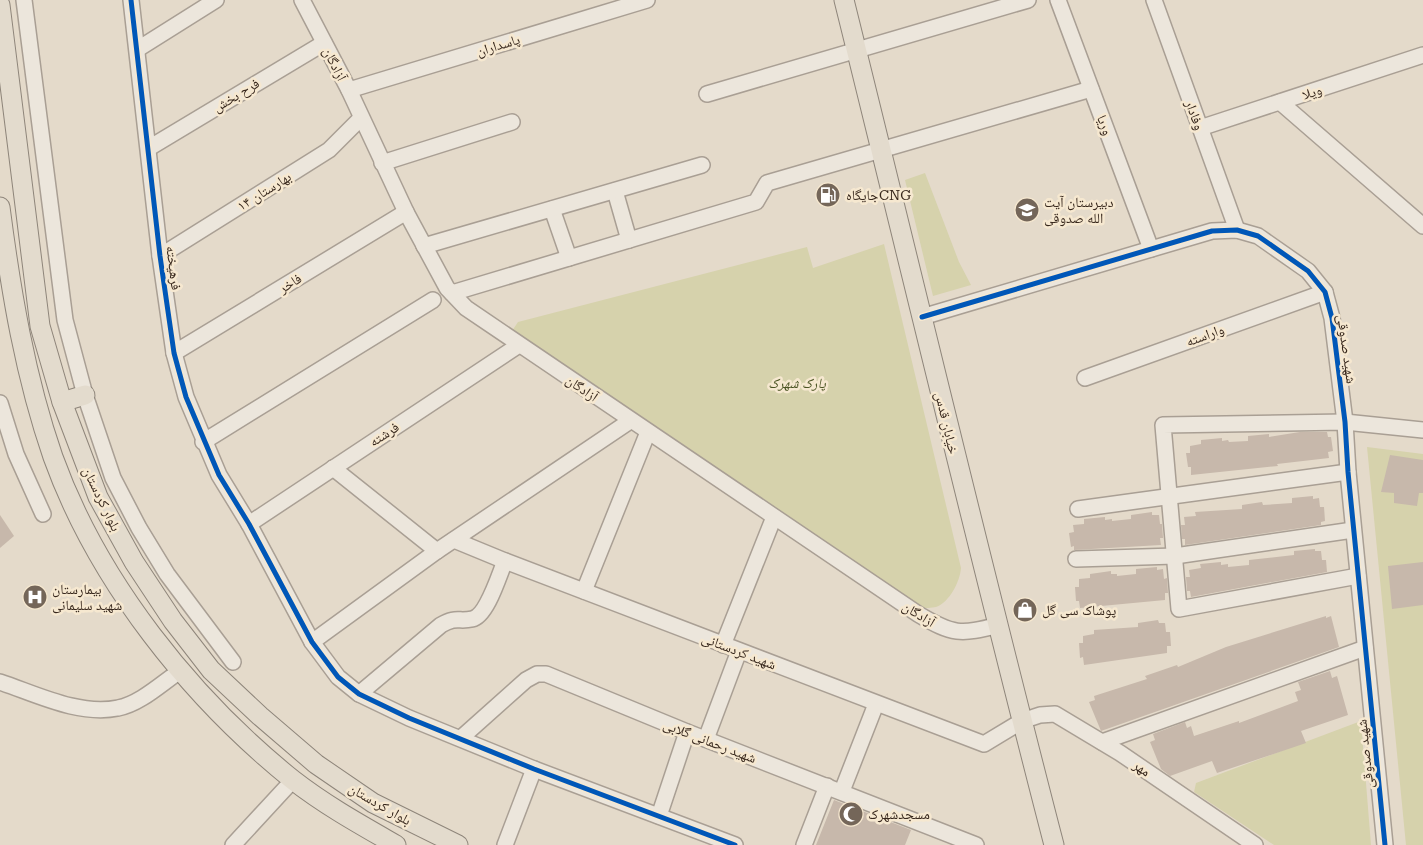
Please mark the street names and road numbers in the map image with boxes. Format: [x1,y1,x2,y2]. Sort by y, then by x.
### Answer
street label: پاسداران [474,31,522,60]
street label: آزادگان [319,45,350,84]
street label: فرح بخش [210,75,263,117]
street label: ویلا [1300,81,1324,104]
street label: وفادار [1181,97,1208,132]
street label: وریا [1093,113,1116,138]
street label: بهارستان ۱۴ [234,168,294,215]
street label: فرهیخته [162,245,185,291]
street label: فاخر [275,270,305,297]
street label: شهید صدوقی [1333,313,1360,385]
street label: واراسته [1184,321,1226,350]
street label: آزادگان [562,371,601,406]
street label: خیابان قدس [931,390,962,456]
street label: فرشته [366,418,402,450]
street label: بلوار کردستان [79,464,124,534]
street label: آزادگان [899,598,939,631]
street label: شهید کردستانی [699,630,778,673]
street label: شهید رحمانی گلابی [661,716,759,767]
street label: شهید صدوقی [1353,719,1378,789]
street label: مهر [1129,756,1154,780]
street label: بلوار کردستان [345,780,414,829]

